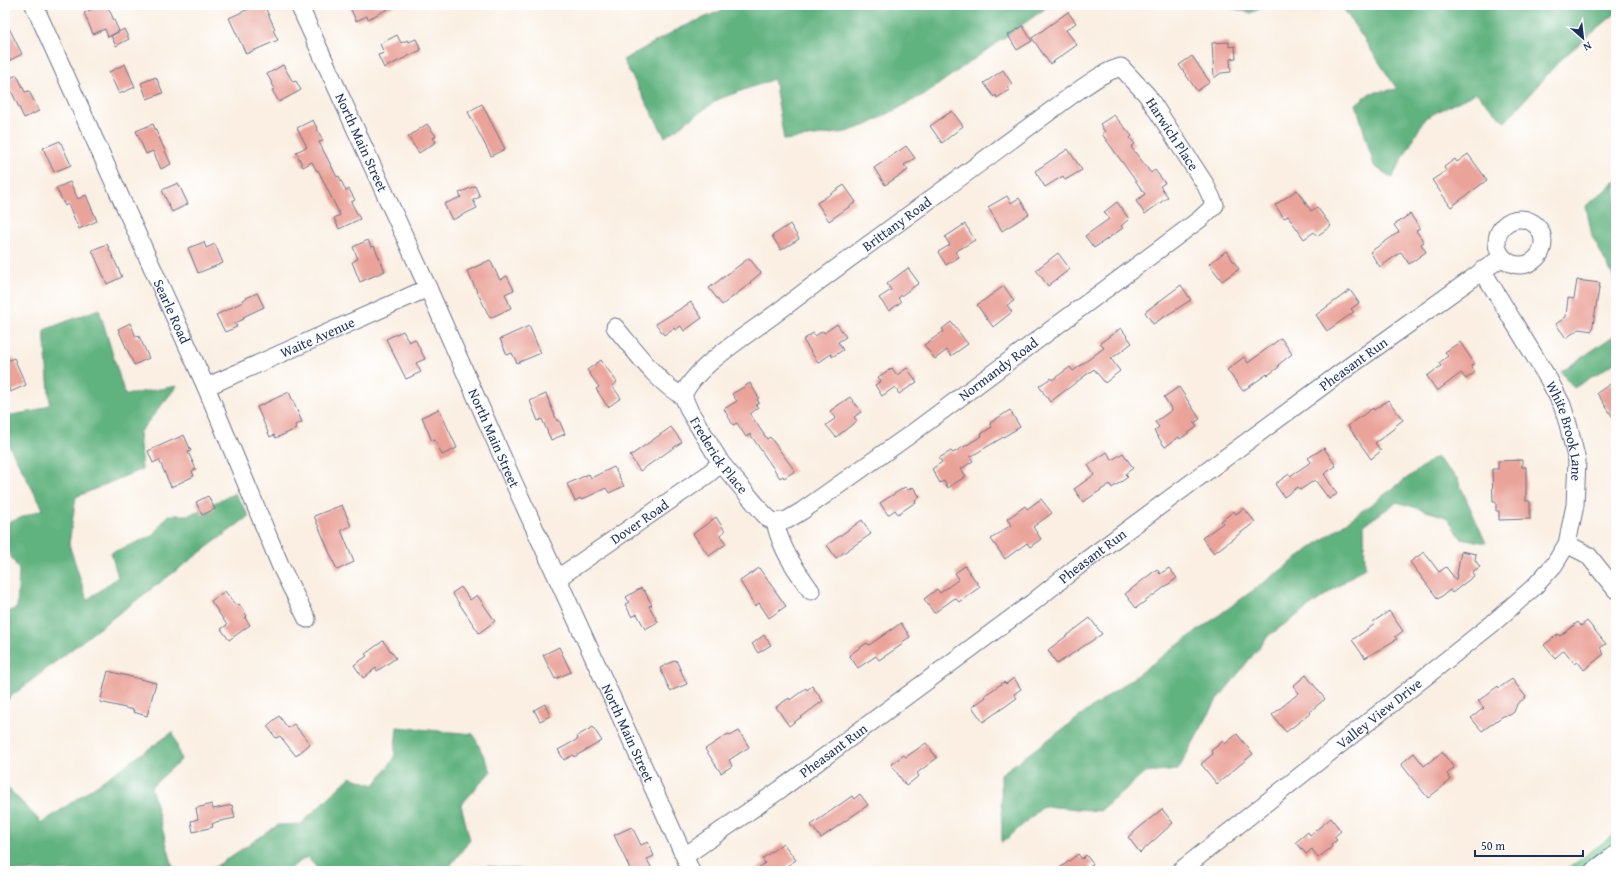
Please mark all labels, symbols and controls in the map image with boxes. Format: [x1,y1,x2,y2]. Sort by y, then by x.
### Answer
north arrow [1563,18,1603,58]
text: N [1580,38,1595,56]
street label: North Main Street [330,90,393,195]
street label: Harwich Place [1141,94,1204,175]
street label: Brittany Road [858,191,936,256]
street label: Searle Road [149,276,195,347]
street label: Waite Avenue [277,312,358,363]
street label: Normandy Road [954,332,1042,406]
street label: Pheasant Run [1315,332,1392,395]
street label: White Brook Lane [1541,377,1587,482]
street label: North Main Street [463,385,525,491]
street label: Frederick Place [685,413,753,498]
street label: Dover Road [606,494,673,549]
street label: Pheasant Run [1054,524,1131,588]
street label: Valley View Drive [1332,673,1426,753]
street label: North Main Street [597,680,659,786]
street label: Pheasant Run [795,718,871,782]
scale bar [1475,832,1583,858]
text: 50 m [1481,837,1505,854]

